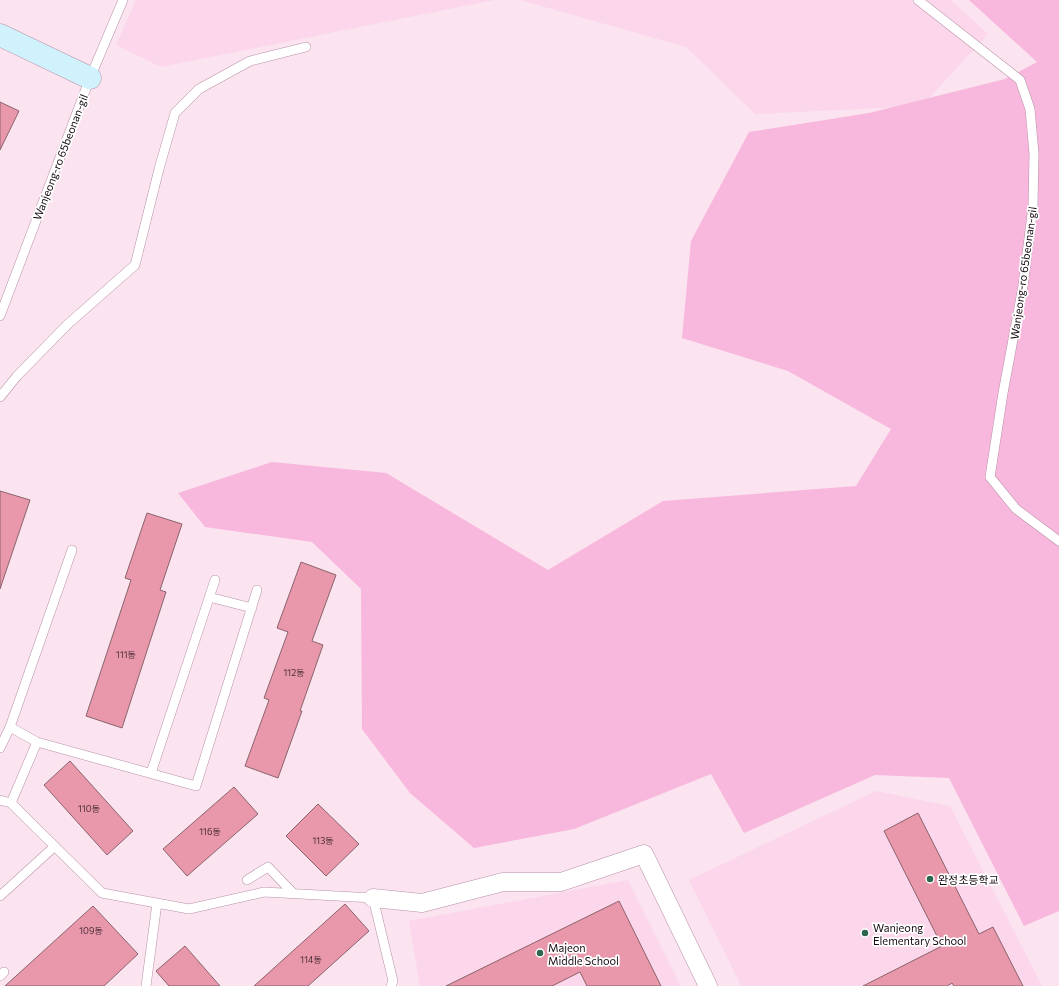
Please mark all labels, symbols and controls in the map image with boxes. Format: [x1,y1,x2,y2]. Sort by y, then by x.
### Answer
street label: Wanjeong-ro 65beonan-gil [30,92,90,222]
street label: Wanjeong-ro 65beonan-gil [1007,206,1039,340]
house number: 111동 [116,649,136,660]
house number: 112동 [284,667,304,678]
house number: 110동 [78,803,100,814]
house number: 116동 [199,826,221,837]
house number: 113동 [312,835,334,846]
place label: 완정초등학교 [938,873,999,886]
marker: 완정초등학교 [925,874,935,884]
place label: Wanjeong Elementary School [873,921,966,947]
house number: 109동 [79,925,103,936]
marker: Wanjeong Elementary School [860,928,870,938]
place label: Majeon Middle School [548,941,619,967]
marker: Majeon Middle School [535,948,545,958]
house number: 114동 [300,954,322,965]

